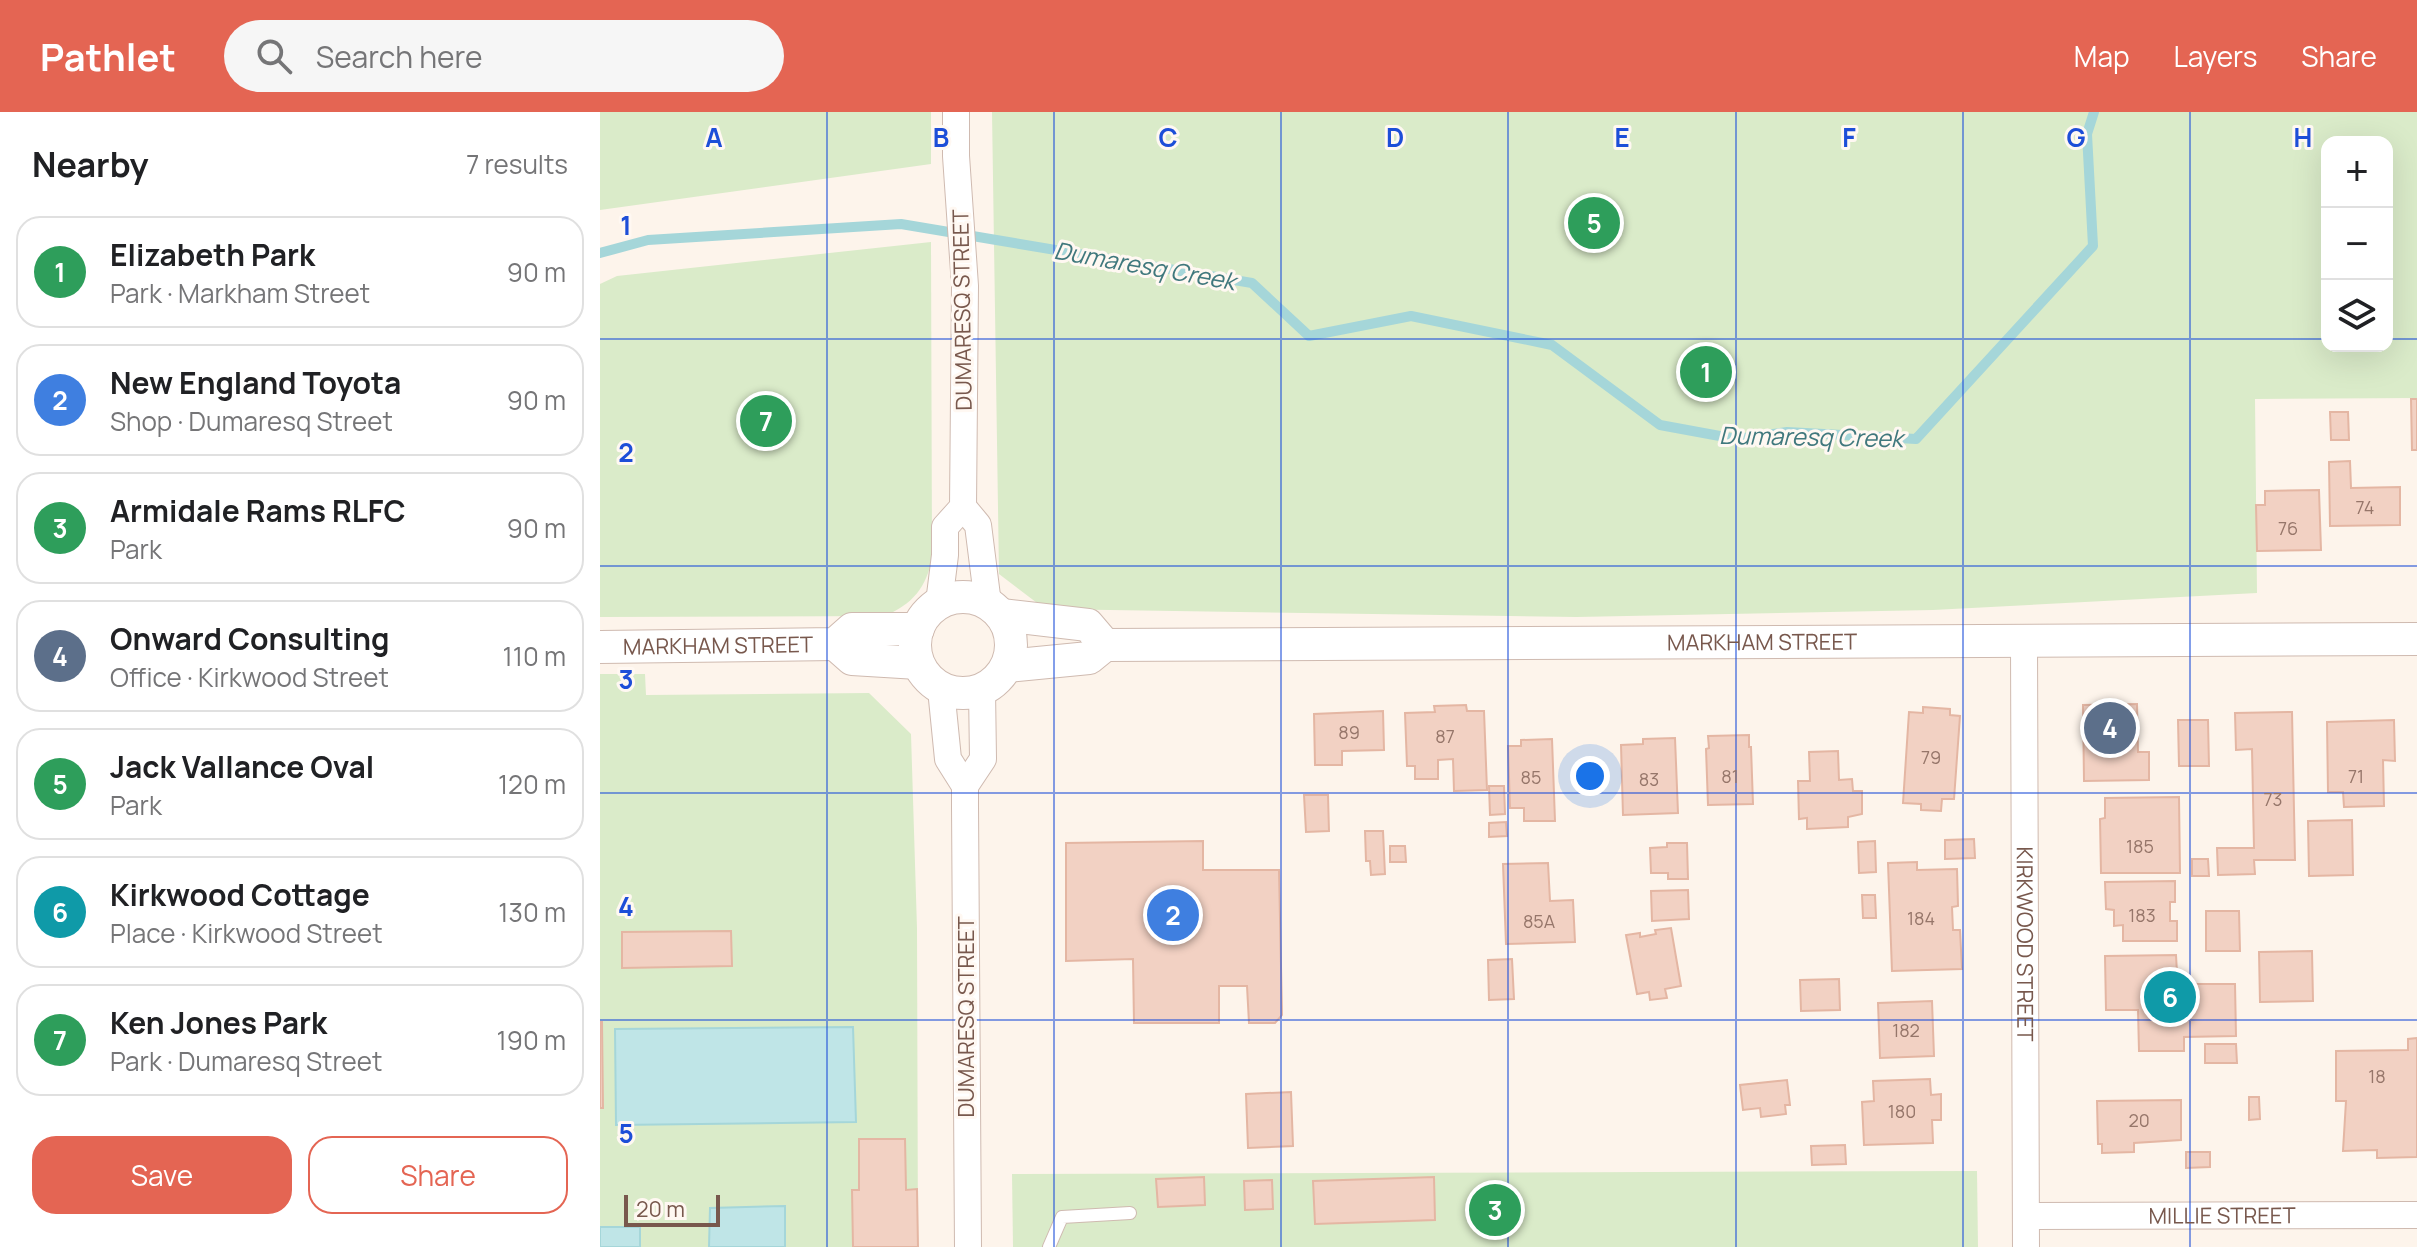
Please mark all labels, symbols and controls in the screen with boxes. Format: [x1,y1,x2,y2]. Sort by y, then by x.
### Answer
search box [224,20,784,92]
text: Pathlet [40,30,176,82]
icon: search [252,34,296,78]
text: Search here [316,36,483,77]
text: Map [2074,37,2130,75]
text: Layers [2174,37,2257,75]
text: Share [2301,37,2377,75]
text: A [705,119,723,155]
text: B [933,119,949,155]
text: C [1158,119,1178,155]
text: D [1386,119,1404,155]
text: E [1614,119,1630,155]
text: F [1842,119,1856,155]
text: G [2066,119,2086,155]
text: H [2294,119,2312,155]
map controls [2321,136,2393,352]
button: + [2321,136,2393,208]
text: Nearby [32,141,148,187]
text: 7 results [466,146,568,182]
pin: 5 [1568,193,1620,253]
text: 1 [620,207,632,243]
button: − [2321,208,2393,280]
street label: DUMARESQ STREET [945,209,979,411]
water label: Dumaresq Creek [1052,233,1241,298]
text: Elizabeth Park [110,234,315,275]
text: 1 [54,254,66,290]
text: 90 m [507,254,566,290]
text: Park · Markham Street [110,275,370,311]
button: layers [2321,280,2393,352]
pin: 1 [1680,342,1732,402]
text: New England Toyota [110,362,401,403]
text: 2 [52,382,68,418]
text: 90 m [507,382,566,418]
pin: 7 [740,391,792,451]
text: Shop · Dumaresq Street [110,403,393,439]
water label: Dumaresq Creek [1719,418,1906,454]
text: 2 [618,434,634,470]
text: Armidale Rams RLFC [110,490,406,531]
house number: 74 [2356,495,2374,519]
text: 3 [52,510,68,546]
text: 90 m [507,510,566,546]
house number: 76 [2278,516,2298,540]
text: Park [110,531,162,567]
text: Onward Consulting [110,618,389,659]
street label: MARKHAM STREET [1667,627,1857,657]
street label: MARKHAM STREET [623,629,813,662]
text: 4 [52,638,68,674]
text: 110 m [503,638,566,674]
text: Office · Kirkwood Street [110,659,389,695]
text: 3 [618,661,634,697]
pin: 4 [2084,698,2136,758]
house number: 89 [1338,720,1360,744]
house number: 87 [1435,724,1455,748]
house number: 79 [1921,745,1941,769]
text: Jack Vallance Oval [110,746,374,787]
your location [1570,756,1610,796]
house number: 81 [1721,764,1739,788]
house number: 71 [2348,764,2364,788]
house number: 85 [1521,765,1541,789]
text: 5 [52,766,68,802]
text: 120 m [498,766,566,802]
house number: 83 [1639,767,1659,791]
text: Park [110,787,162,823]
house number: 73 [2264,787,2283,811]
house number: 185 [2126,834,2154,858]
street label: KIRKWOOD STREET [2010,846,2040,1042]
text: Kirkwood Cottage [110,874,370,915]
pin: 2 [1147,885,1199,945]
text: 4 [618,888,634,924]
text: 6 [52,894,68,930]
text: 130 m [498,894,566,930]
house number: 183 [2128,903,2156,927]
house number: 184 [1907,906,1935,930]
house number: 85A [1523,909,1556,933]
text: Place · Kirkwood Street [110,915,383,951]
street label: DUMARESQ STREET [951,916,981,1118]
pin: 6 [2144,967,2196,1027]
text: Ken Jones Park [110,1002,327,1043]
house number: 182 [1892,1018,1920,1042]
text: 7 [53,1022,67,1058]
text: 190 m [497,1022,566,1058]
text: Park · Dumaresq Street [110,1043,382,1079]
house number: 18 [2368,1064,2386,1088]
house number: 180 [1888,1099,1916,1123]
house number: 20 [2128,1108,2150,1132]
text: 5 [618,1115,634,1151]
button: Save [32,1136,292,1214]
button: Share [308,1136,568,1214]
pin: 3 [1469,1180,1521,1240]
scale bar [624,1191,720,1227]
text: 20 m [636,1194,685,1224]
street label: MILLIE STREET [2148,1200,2296,1231]

